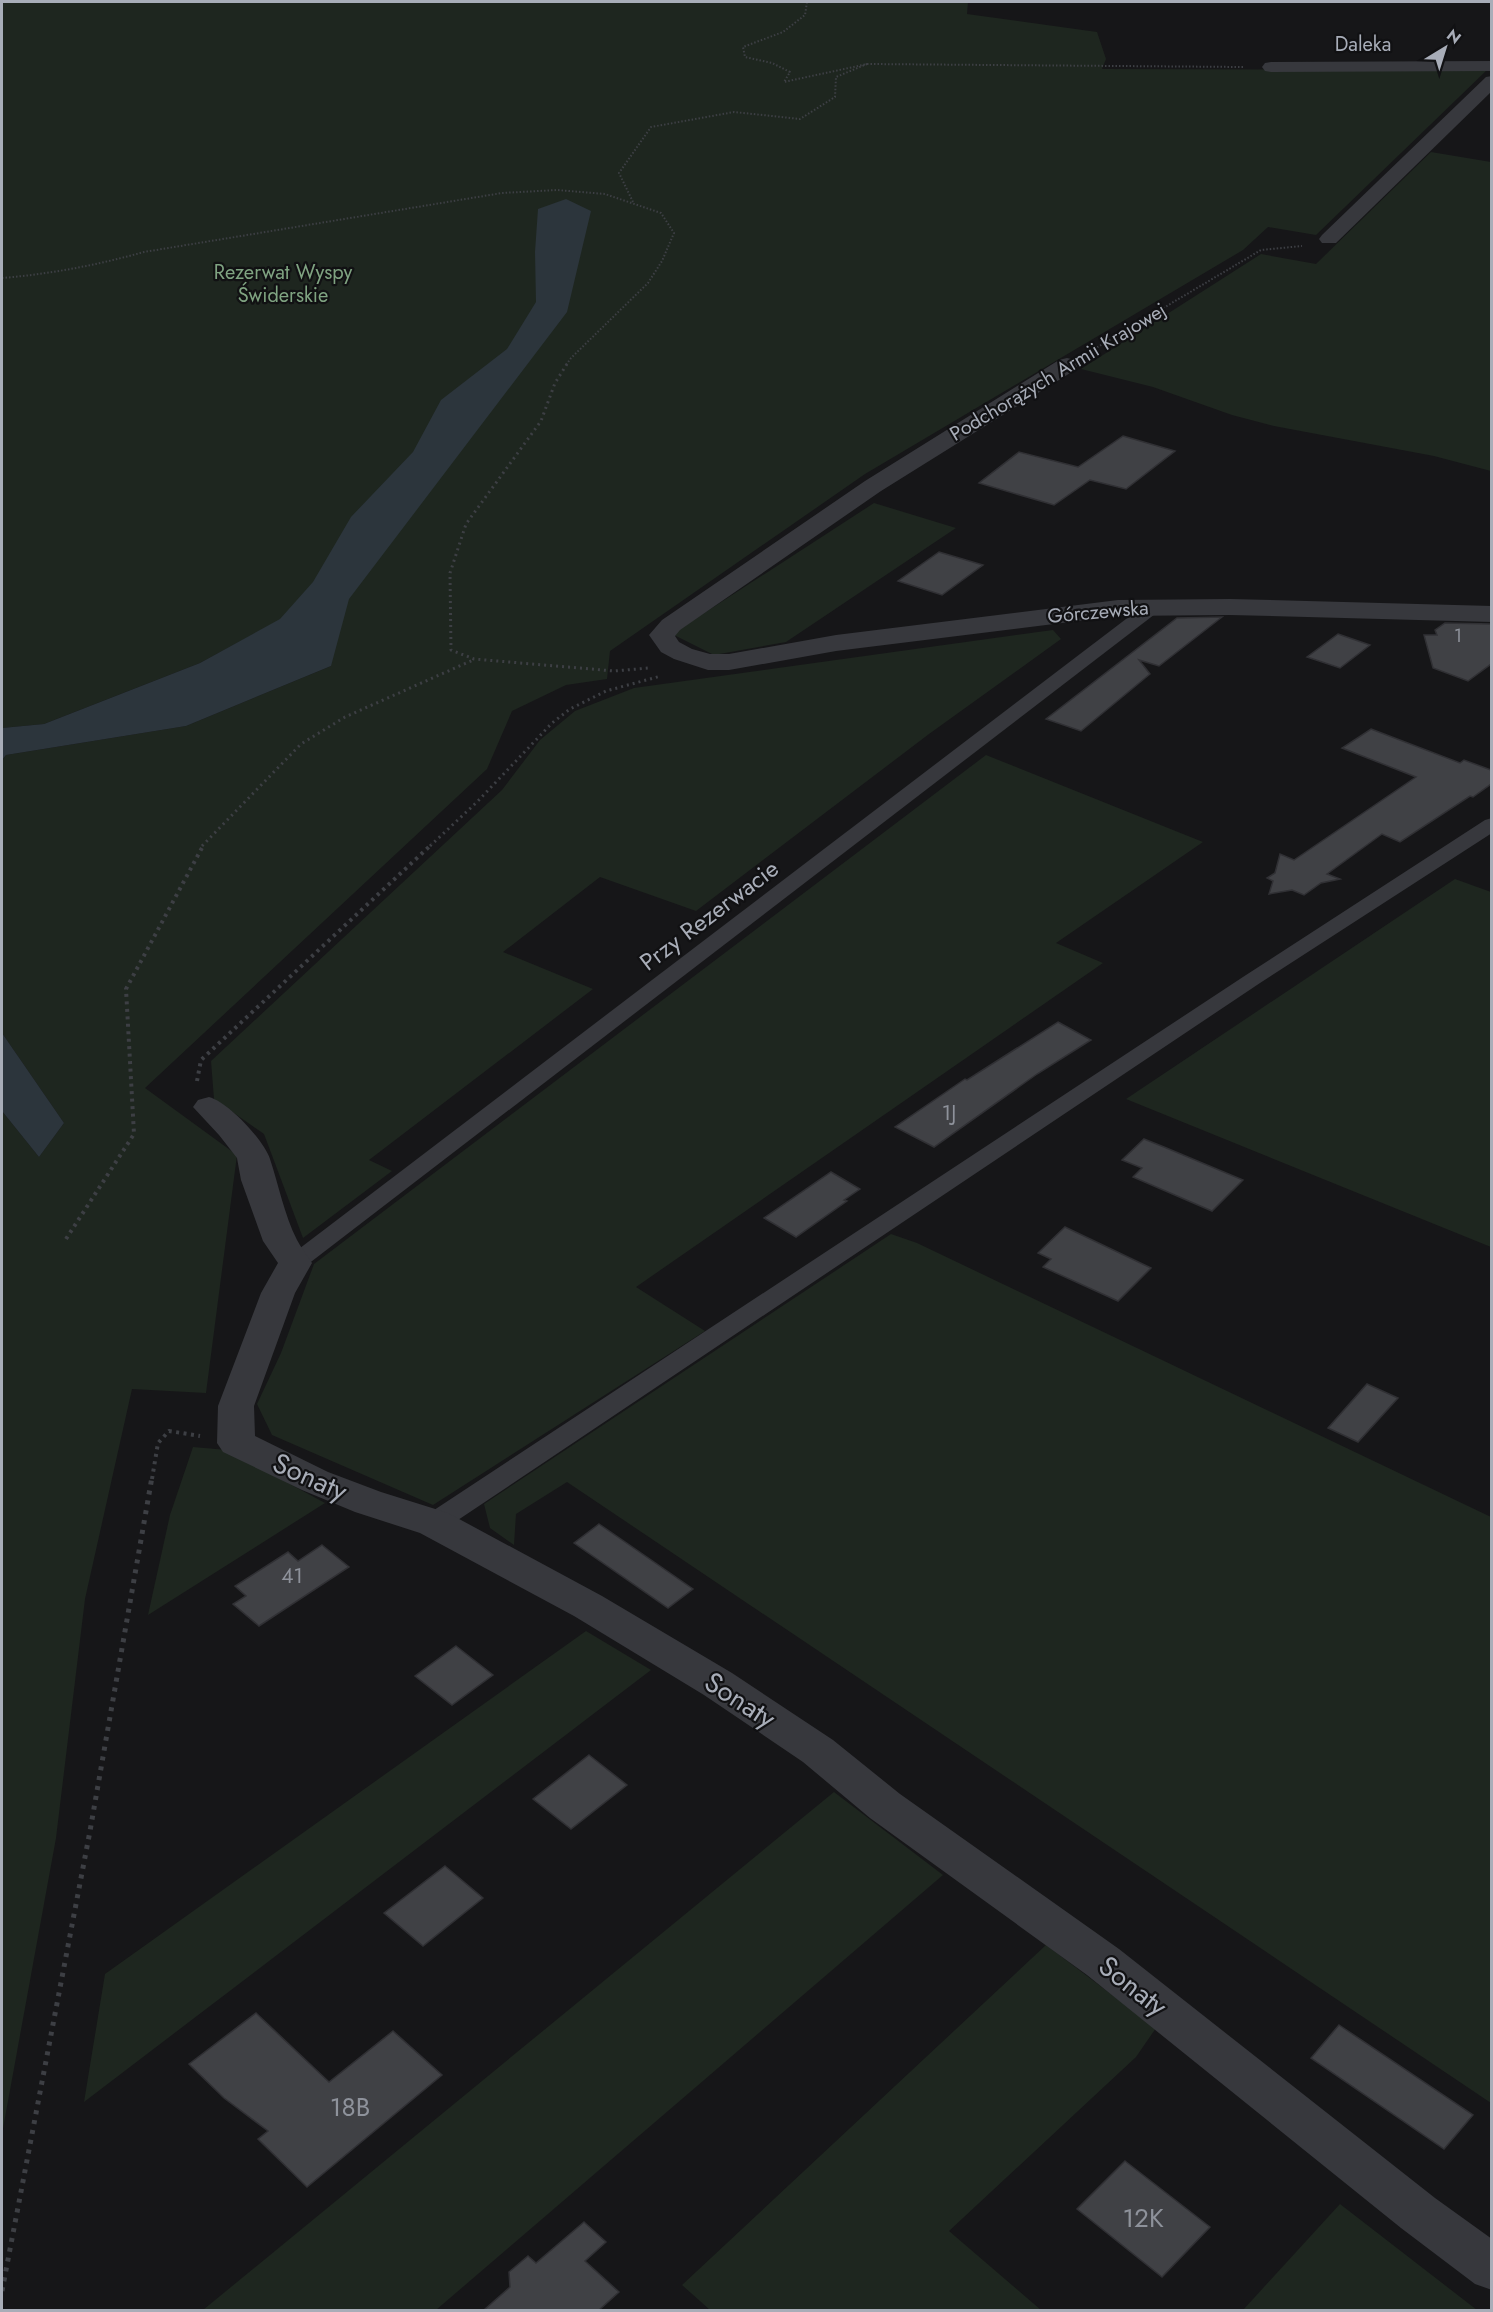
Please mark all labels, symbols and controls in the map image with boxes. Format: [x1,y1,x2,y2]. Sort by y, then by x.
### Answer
north arrow [1415,18,1475,78]
text: N [1442,24,1466,50]
street label: Daleka [1335,30,1391,59]
park label: Rezerwat Wyspy Świderskie [214,258,352,310]
street label: Podchorążych Armii Krajowej [944,296,1172,448]
street label: Górczewska [1046,593,1150,631]
house number: 1 [1454,623,1462,649]
street label: Przy Rezerwacie [632,851,786,979]
house number: 1J [942,1098,956,1128]
street label: Sonaty [266,1442,355,1512]
house number: 41 [281,1561,303,1591]
street label: Sonaty [696,1662,784,1739]
street label: Sonaty [1090,1946,1177,2027]
house number: 18B [330,2088,370,2126]
house number: 12K [1122,2199,1164,2237]

